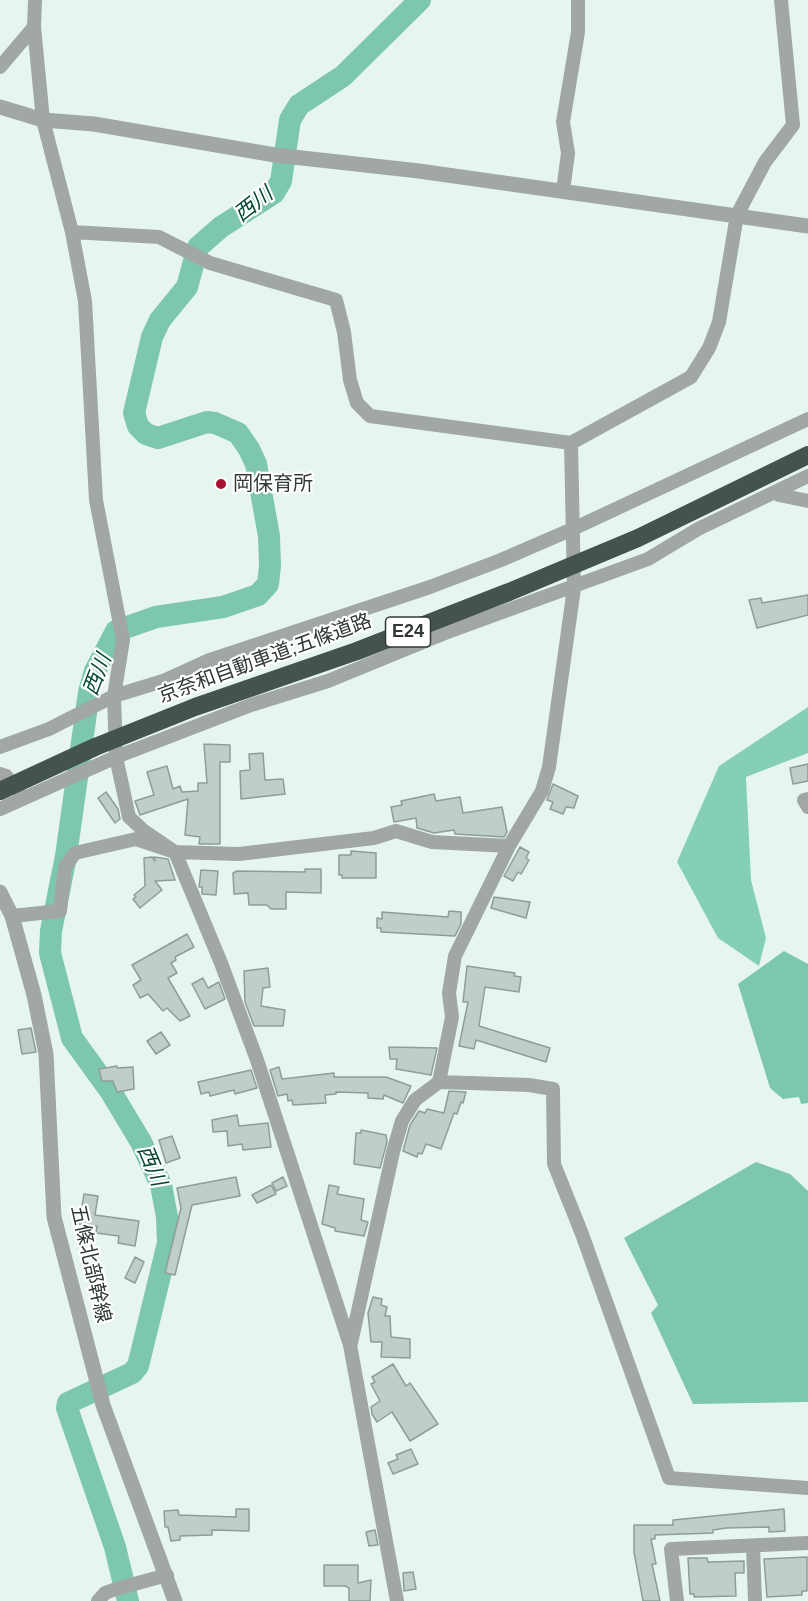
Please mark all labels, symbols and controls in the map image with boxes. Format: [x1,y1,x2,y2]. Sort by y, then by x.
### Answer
water label: 西川 [230,182,278,228]
place label: 岡保育所 [233,472,313,496]
marker: 岡保育所 [214,477,228,491]
street label: 京奈和自動車道;五條道路 [155,609,375,709]
road number: E24 [386,617,430,647]
water label: 西川 [79,651,117,699]
water label: 西川 [131,1142,171,1190]
street label: 五條北部幹線 [65,1203,115,1325]

